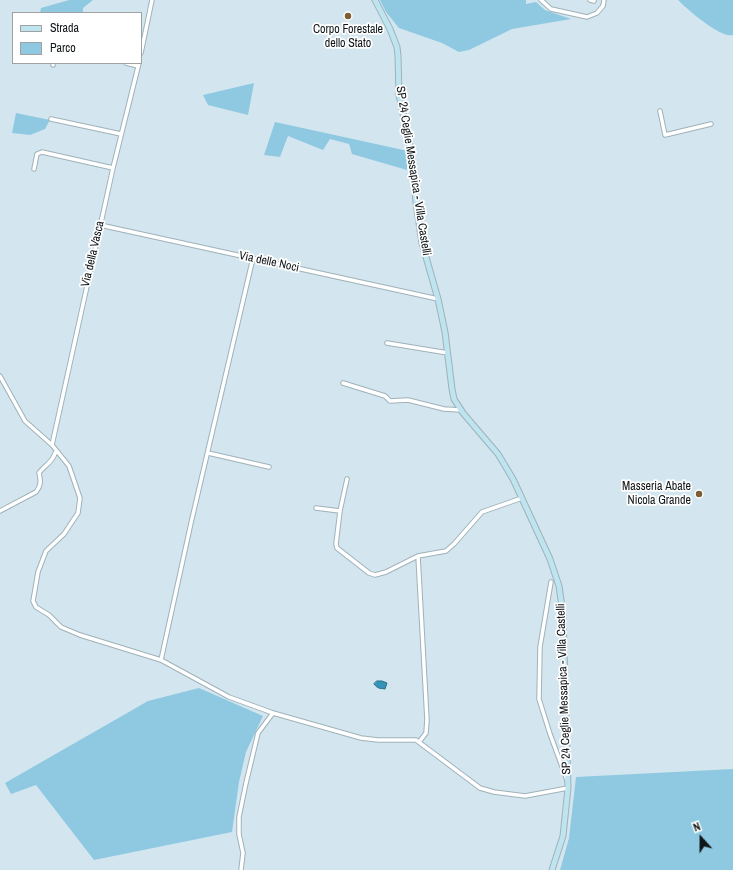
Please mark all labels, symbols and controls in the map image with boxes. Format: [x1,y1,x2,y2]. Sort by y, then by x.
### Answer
marker: Corpo Forestale dello Stato [343,11,353,21]
legend [12,12,142,64]
text: Strada [50,20,79,36]
place label: Corpo Forestale dello Stato [313,23,383,51]
text: Parco [50,40,76,56]
street label: SP 24 Ceglie Messapica - Villa Castelli [392,85,434,257]
street label: Via della Vasca [78,220,108,288]
street label: Via delle Noci [238,249,300,275]
place label: Masseria Abate Nicola Grande [622,480,691,508]
marker: Masseria Abate Nicola Grande [694,489,704,499]
street label: SP 24 Ceglie Messapica - Villa Castelli [554,603,574,775]
north arrow [681,818,721,858]
text: N [691,819,702,835]

